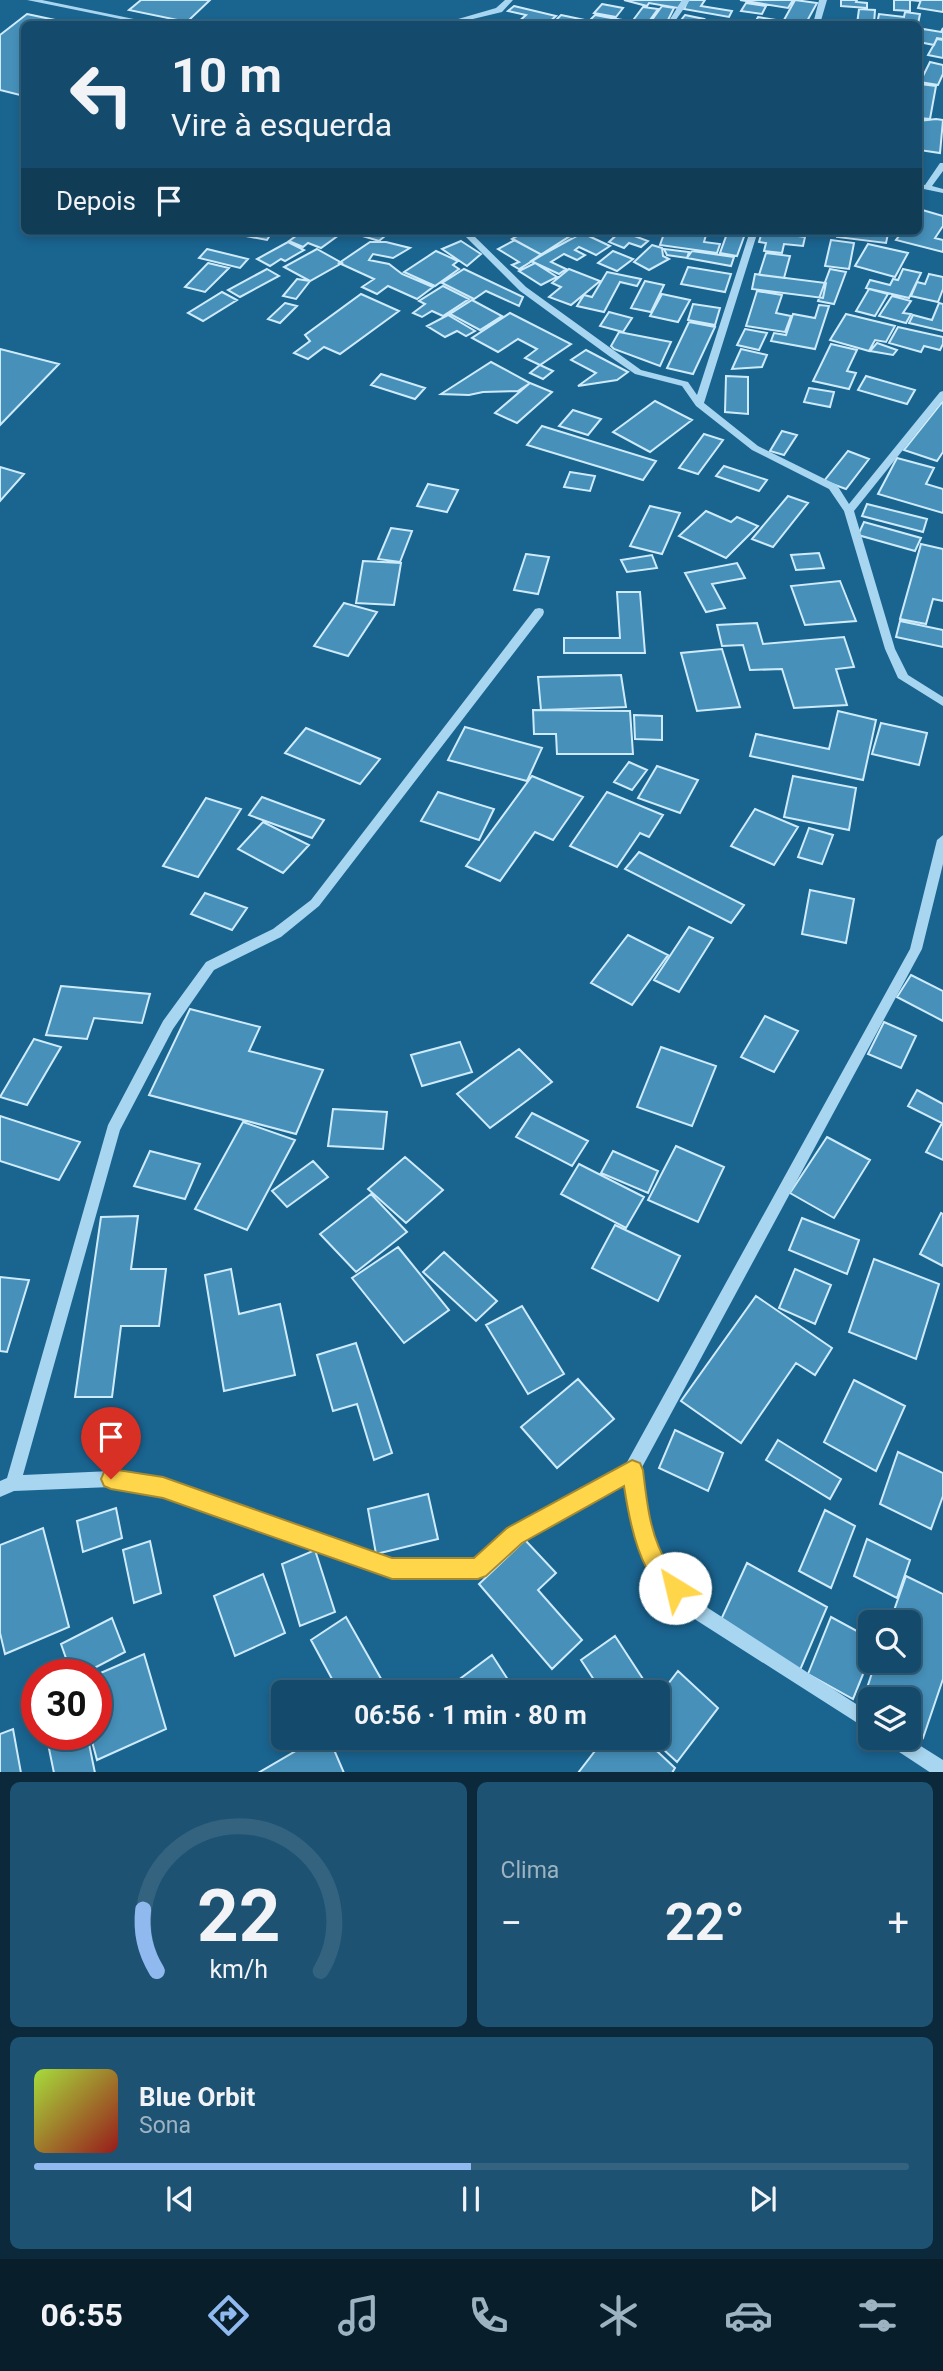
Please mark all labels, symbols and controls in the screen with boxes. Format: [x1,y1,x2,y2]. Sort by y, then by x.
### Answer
text: 10 m [171,47,282,104]
icon: left [56,49,147,140]
text: Vire à esquerda [171,106,392,144]
icon: arrive [150,182,188,220]
text: Depois [56,186,136,216]
pin [81,1407,141,1479]
icon: arrive [92,1418,130,1456]
position arrow [638,1551,712,1625]
map controls [858,1610,921,1750]
button: search [858,1610,921,1673]
speed limit sign: 30 [21,1659,112,1750]
button: layers [858,1687,921,1750]
text: 06:56 · 1 min · 80 m [354,1700,587,1730]
text: Clima [501,1857,559,1884]
text: 22 [196,1873,280,1959]
text: 22° [665,1892,745,1953]
text: − [501,1901,522,1945]
text: + [887,1901,909,1945]
text: km/h [209,1954,268,1983]
text: Blue Orbit [139,2082,255,2112]
text: Sona [139,2112,191,2139]
icon: previous [161,2180,199,2218]
icon: pause [452,2180,490,2218]
icon: next [744,2180,782,2218]
icon: directions [204,2291,253,2340]
icon: music [334,2291,383,2340]
icon: phone [464,2291,513,2340]
icon: climate [594,2291,643,2340]
icon: car [724,2291,773,2340]
icon: filters [853,2291,902,2340]
text: 06:55 [40,2296,123,2334]

